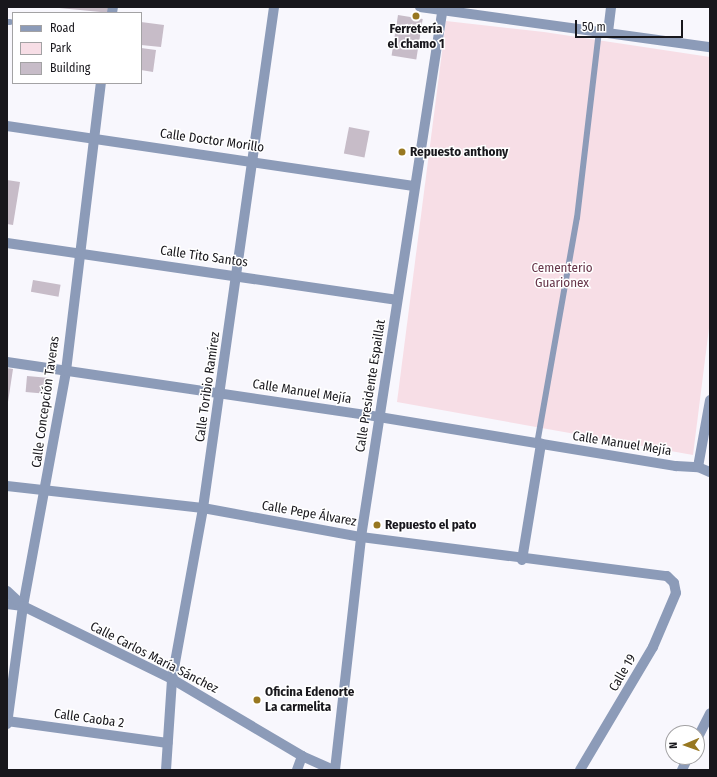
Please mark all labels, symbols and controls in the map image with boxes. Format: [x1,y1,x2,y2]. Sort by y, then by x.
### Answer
marker: Ferretería el chamo 1 [411,11,421,21]
legend [12,12,142,84]
scale bar [577,12,685,38]
text: 50 m [582,20,606,34]
text: Road [50,21,75,35]
place label: Ferretería el chamo 1 [388,22,444,53]
text: Park [50,41,71,55]
text: Building [50,61,90,75]
street label: Calle Doctor Morillo [159,126,265,156]
place label: Repuesto anthony [410,144,508,160]
marker: Repuesto anthony [397,147,407,157]
street label: Calle Tito Santos [159,243,249,271]
park label: Cementerio Guarionex [531,261,593,292]
street label: Calle Presidente Espaillat [353,319,389,453]
street label: Calle Toribio Ramírez [193,331,223,443]
street label: Calle Concepción Taveras [29,335,63,469]
street label: Calle Manuel Mejía [251,376,353,408]
street label: Calle Manuel Mejía [571,428,673,460]
street label: Calle Pepe Álvarez [260,498,358,530]
place label: Repuesto el pato [385,517,476,533]
marker: Repuesto el pato [372,520,382,530]
street label: Calle Carlos María Sánchez [87,619,221,697]
street label: Calle 19 [606,652,640,694]
place label: Oficina Edenorte La carmelita [265,685,354,716]
marker: Oficina Edenorte La carmelita [252,695,262,705]
street label: Calle Caoba 2 [53,706,125,732]
north arrow [665,725,705,765]
text: N [667,742,680,749]

